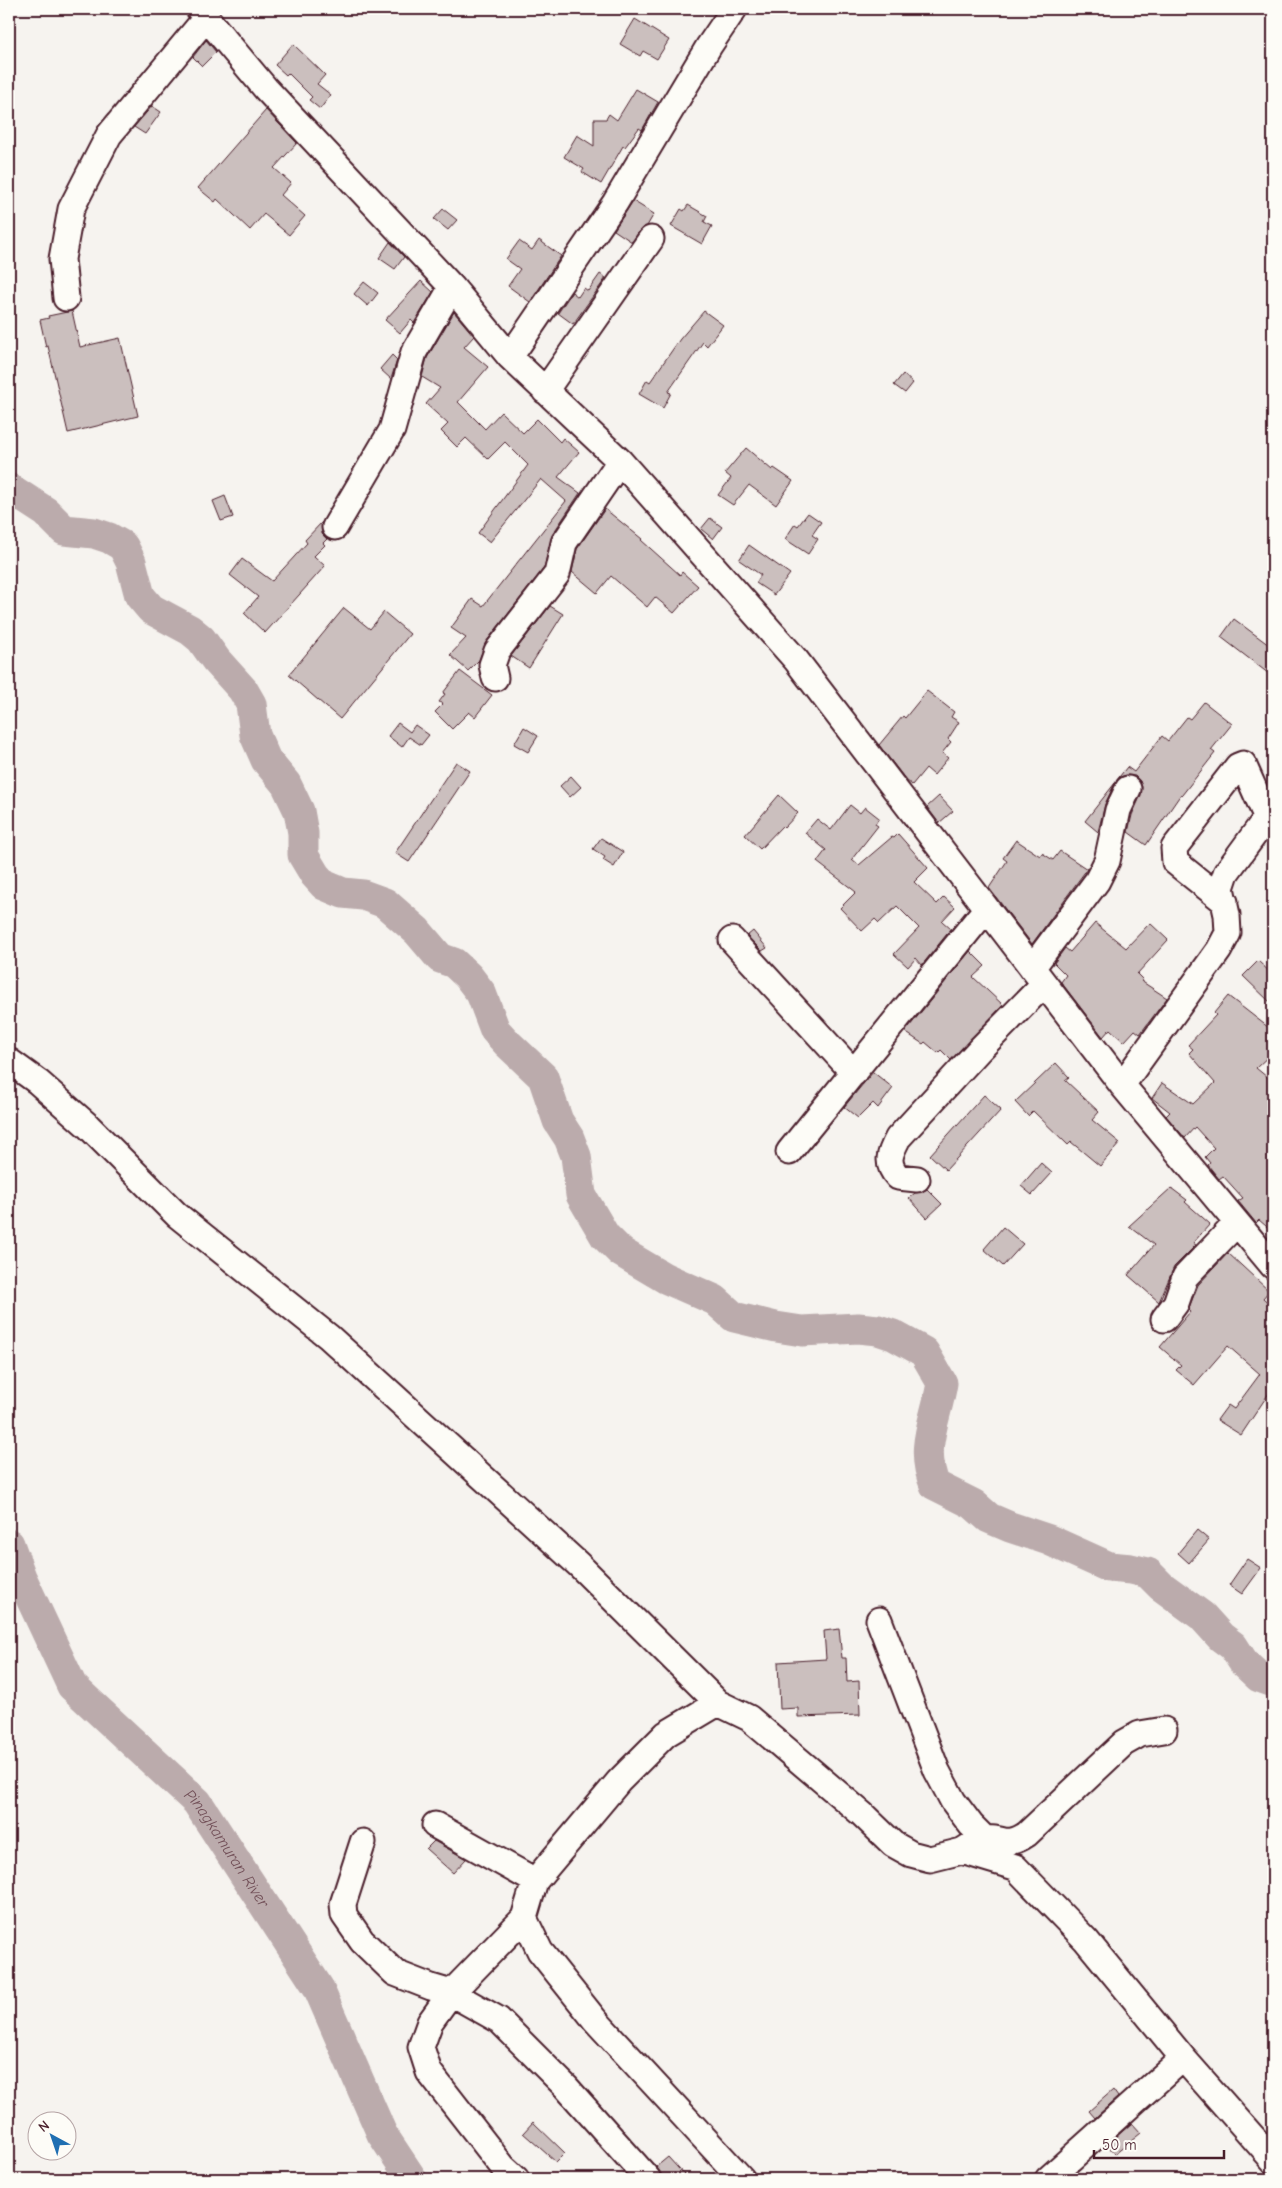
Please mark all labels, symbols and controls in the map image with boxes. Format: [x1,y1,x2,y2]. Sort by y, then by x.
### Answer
water label: Pinagkamuran River [180,1786,273,1911]
north arrow [28,2110,78,2160]
text: N [35,2117,53,2136]
scale bar [1094,2128,1224,2160]
text: 50 m [1102,2136,1137,2154]

